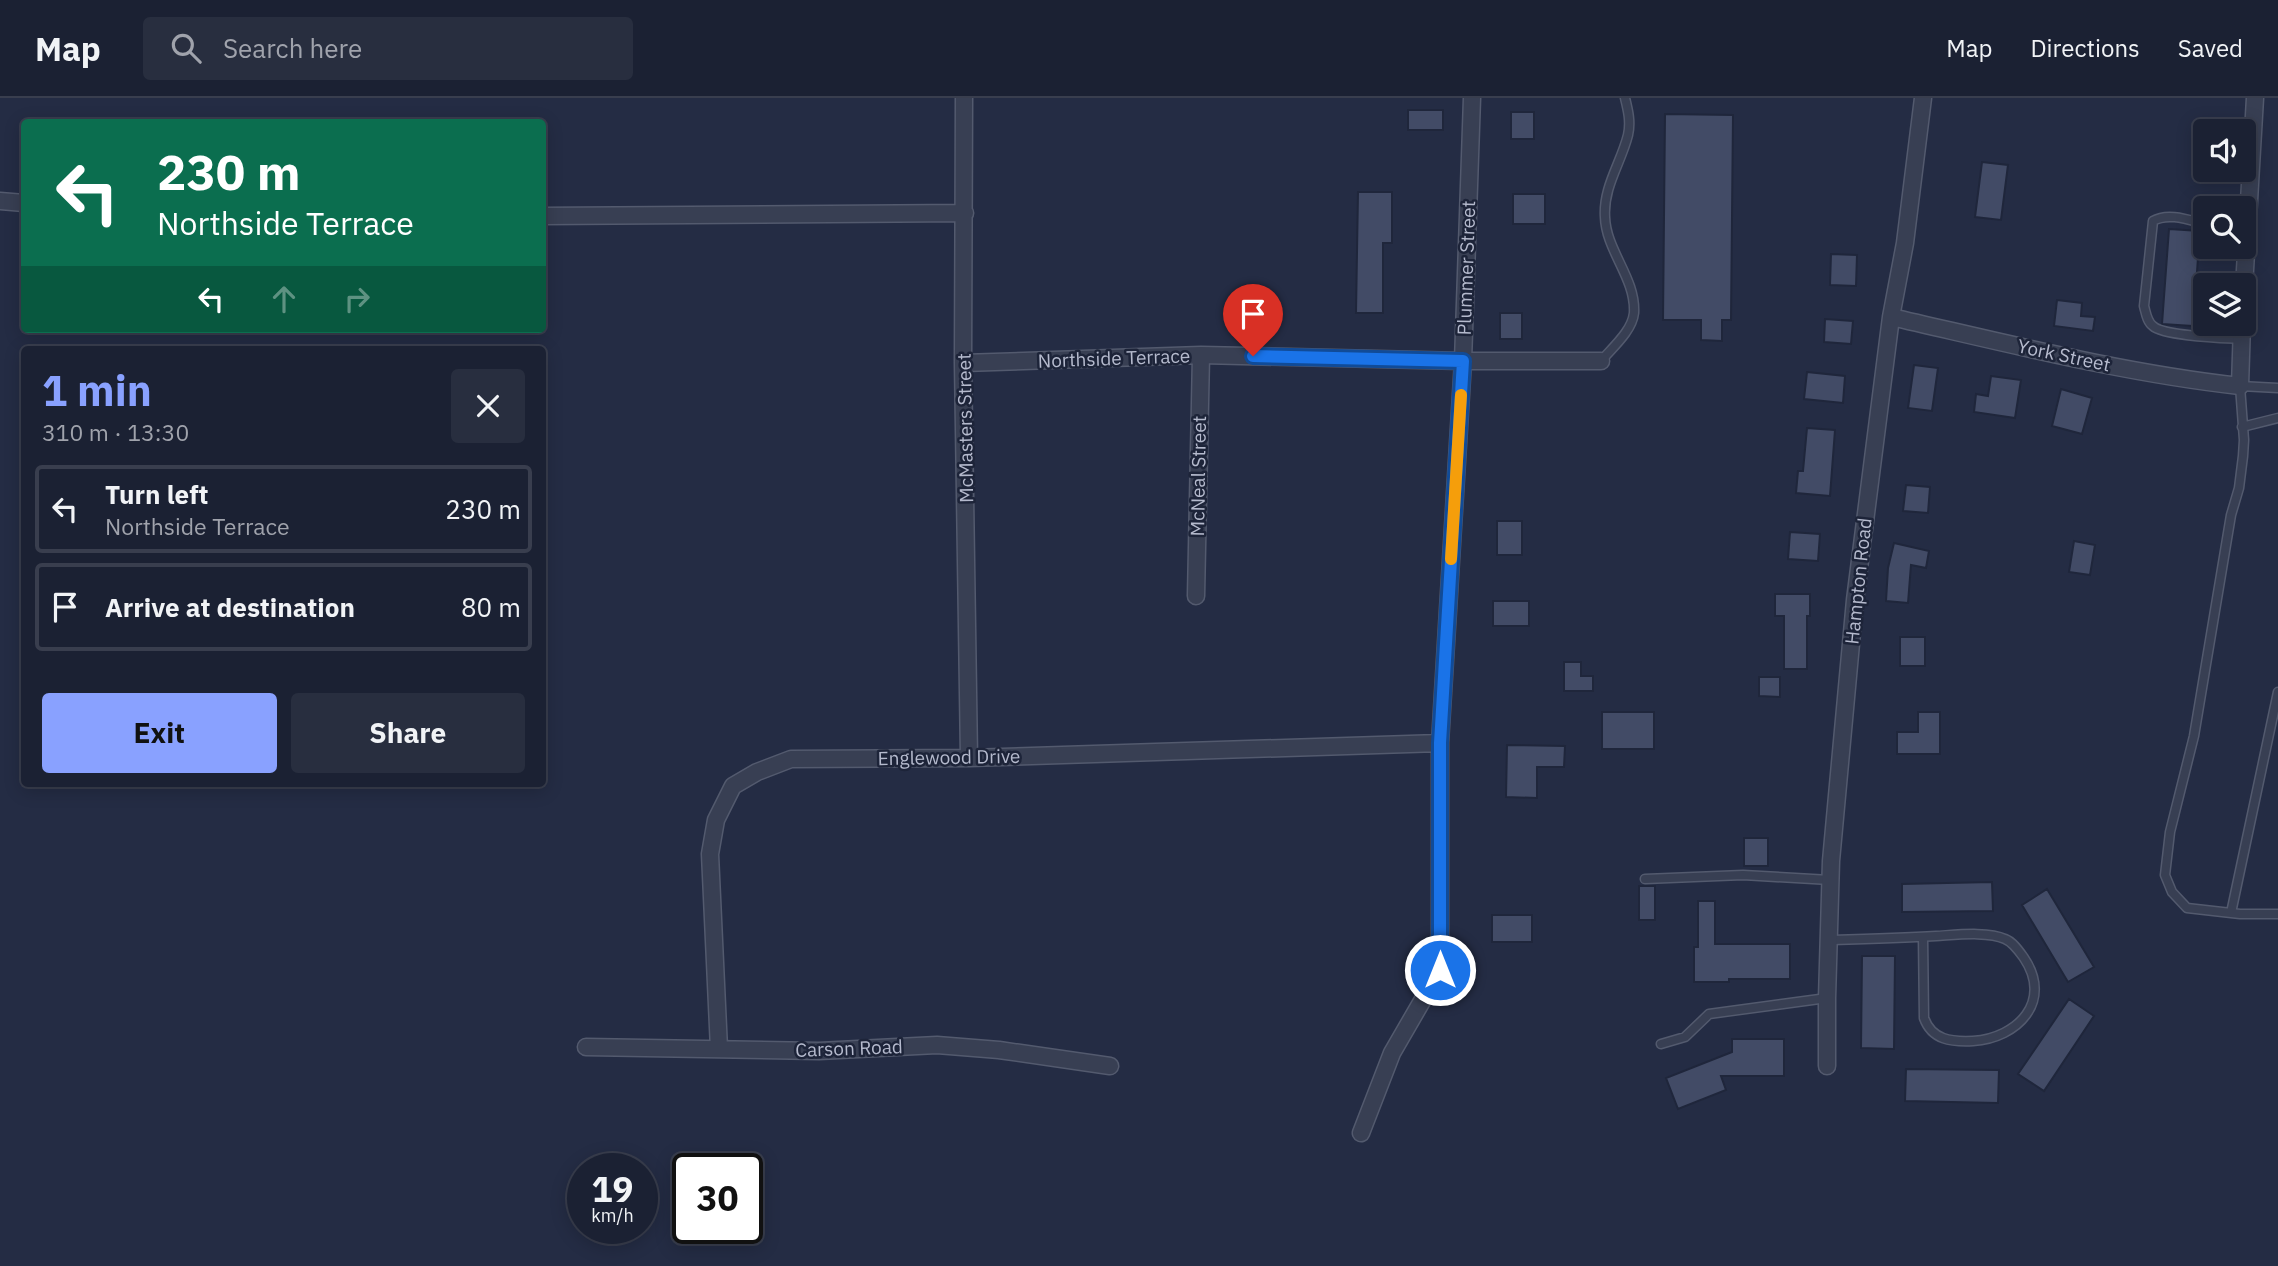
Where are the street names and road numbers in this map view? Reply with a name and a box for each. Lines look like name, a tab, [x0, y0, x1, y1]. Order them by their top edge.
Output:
street label: Plummer Street	[1452, 200, 1480, 336]
street label: York Street	[2015, 333, 2113, 377]
street label: Northside Terrace	[1037, 343, 1191, 373]
street label: McMasters Street	[952, 353, 978, 503]
street label: McNeal Street	[1185, 415, 1211, 537]
street label: Hampton Road	[1839, 516, 1877, 646]
street label: Englewood Drive	[877, 744, 1021, 770]
street label: Carson Road	[795, 1034, 903, 1062]

